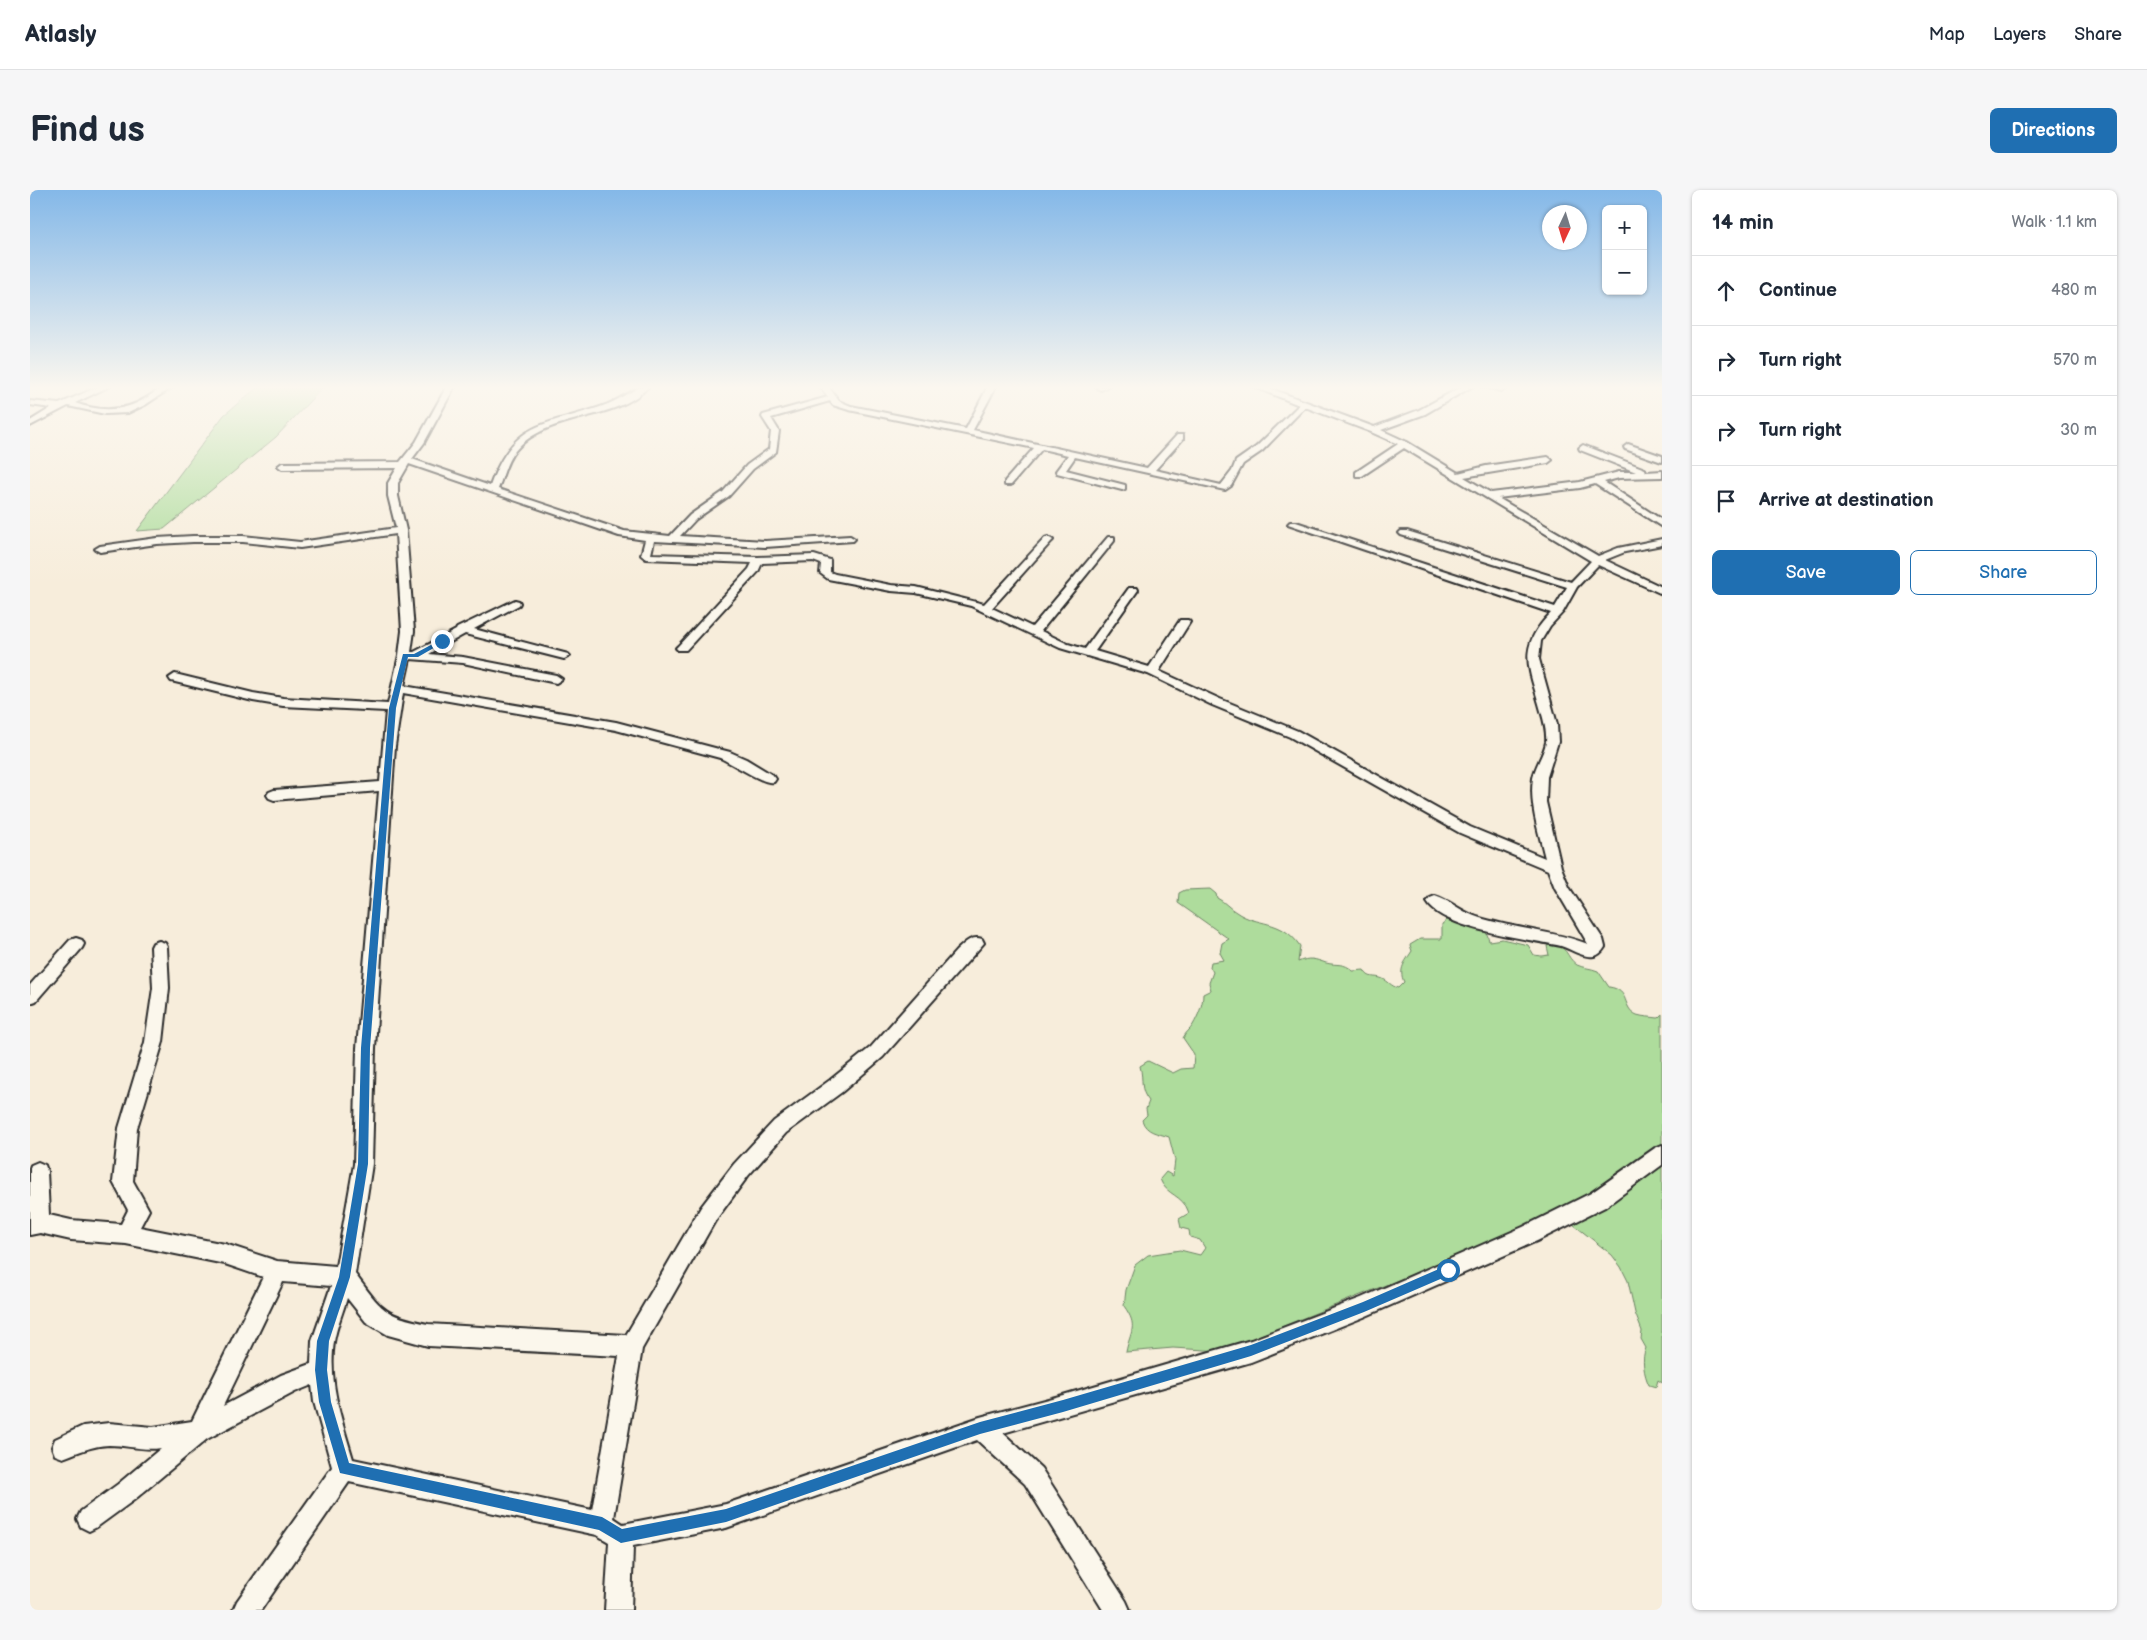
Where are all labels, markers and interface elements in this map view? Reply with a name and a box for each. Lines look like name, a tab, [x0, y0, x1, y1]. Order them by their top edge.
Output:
text: Atlasly	[25, 20, 96, 49]
text: Map	[1929, 24, 1965, 45]
text: Layers	[1993, 24, 2046, 45]
text: Share	[2074, 24, 2122, 45]
button: Directions	[1990, 108, 2117, 153]
text: Find us	[30, 109, 145, 152]
north arrow	[1542, 205, 1587, 250]
map controls	[1602, 205, 1647, 295]
button: +	[1602, 205, 1647, 250]
text: 14 min	[1712, 210, 1774, 235]
text: Walk · 1.1 km	[2012, 213, 2097, 232]
button: −	[1602, 250, 1647, 295]
icon: ahead	[1712, 277, 1740, 305]
text: Continue	[1759, 279, 1837, 302]
text: 480 m	[2051, 281, 2097, 300]
icon: right	[1712, 347, 1740, 375]
text: Turn right	[1759, 349, 1842, 372]
text: 570 m	[2053, 351, 2097, 370]
icon: right	[1712, 417, 1740, 445]
text: Turn right	[1759, 419, 1842, 442]
text: 30 m	[2060, 421, 2097, 440]
icon: arrive	[1712, 487, 1740, 515]
text: Arrive at destination	[1759, 489, 1934, 512]
button: Save	[1712, 550, 1900, 595]
button: Share	[1910, 550, 2097, 595]
route end	[431, 630, 454, 653]
route start	[1437, 1259, 1460, 1282]

